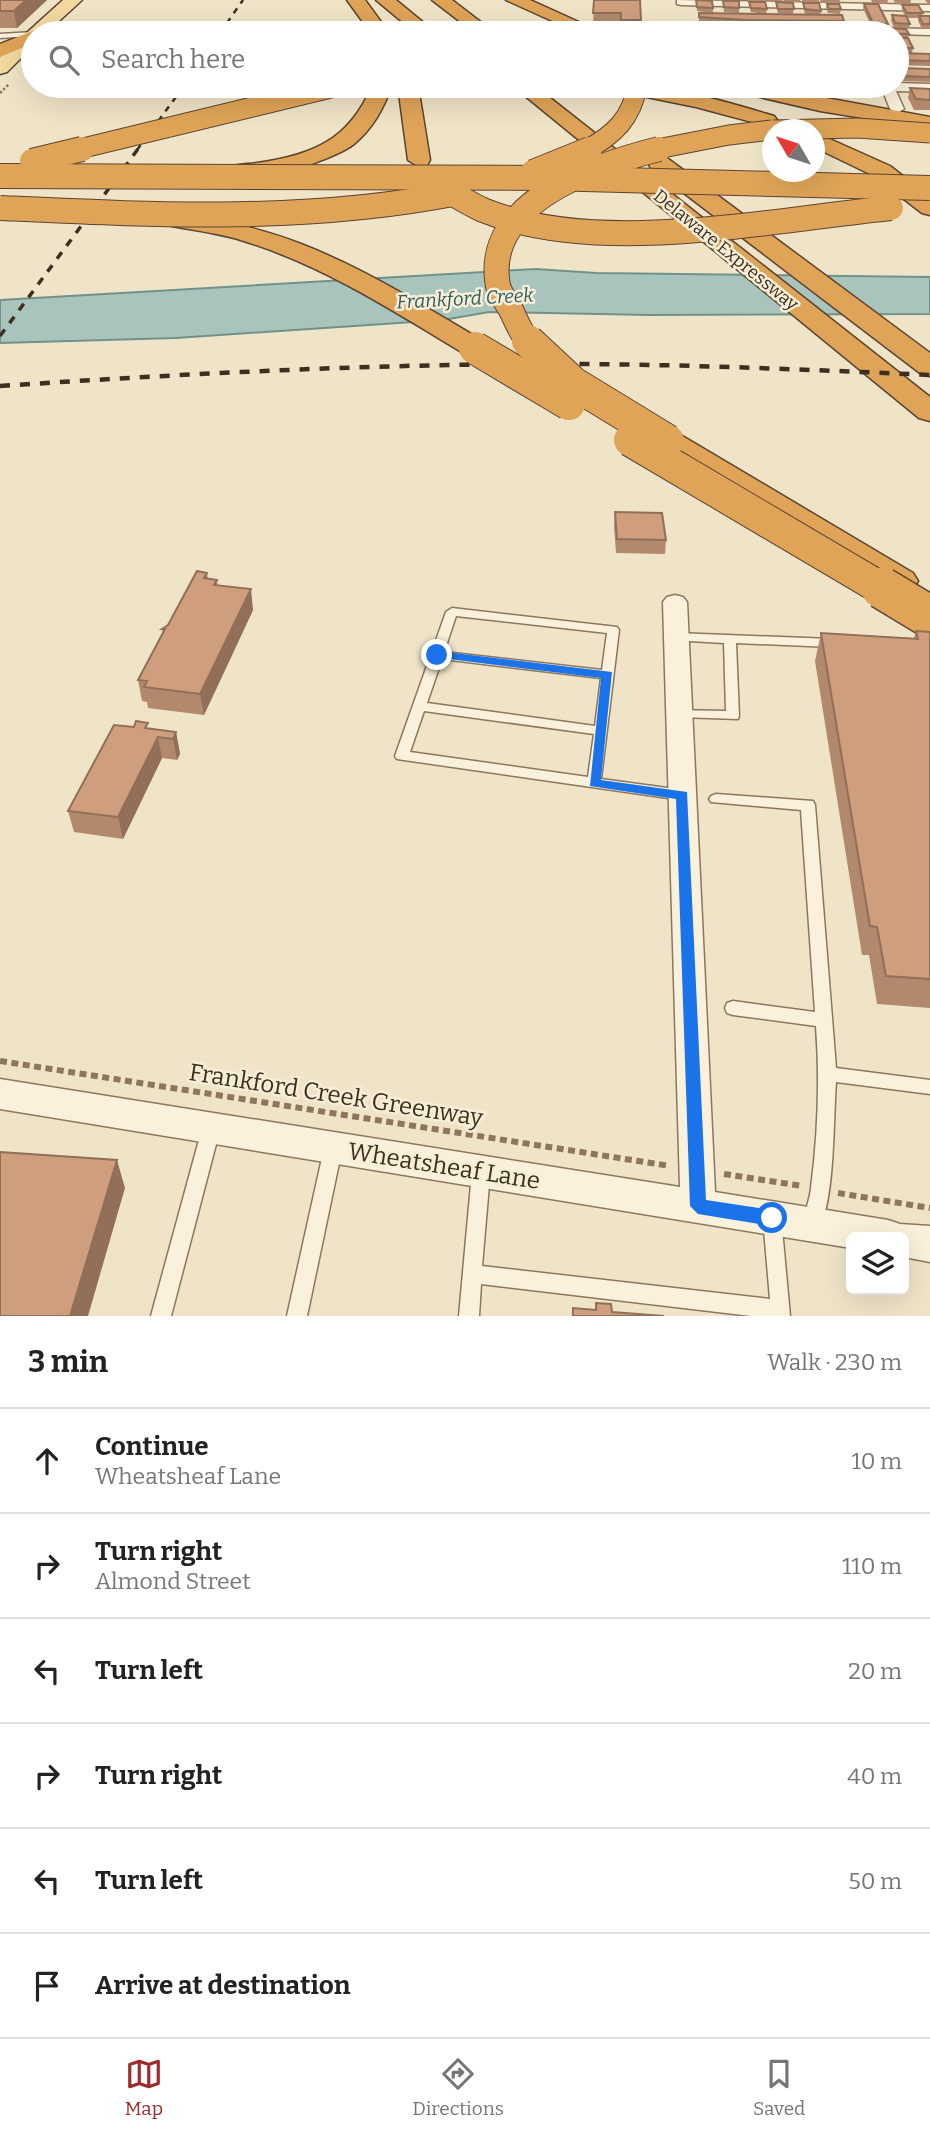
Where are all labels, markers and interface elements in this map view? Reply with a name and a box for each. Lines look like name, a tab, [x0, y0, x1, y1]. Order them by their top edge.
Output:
search box	[21, 21, 909, 98]
icon: search	[45, 41, 83, 79]
text: Search here	[101, 44, 245, 75]
north arrow	[762, 119, 825, 182]
street label: Delaware Expressway	[649, 185, 803, 316]
water label: Frankford Creek	[396, 283, 535, 314]
route end	[421, 639, 452, 670]
street label: Frankford Creek Greenway	[187, 1058, 485, 1132]
street label: Wheatsheaf Lane	[346, 1137, 542, 1195]
route start	[756, 1202, 787, 1233]
map controls	[846, 1232, 909, 1295]
button: layers	[846, 1232, 909, 1295]
text: 3 min	[28, 1344, 108, 1380]
text: Walk · 230 m	[767, 1348, 902, 1376]
text: Continue	[95, 1431, 209, 1462]
icon: ahead	[28, 1442, 66, 1480]
text: 10 m	[851, 1447, 902, 1475]
text: Wheatsheaf Lane	[95, 1462, 281, 1490]
text: Turn right	[95, 1536, 222, 1567]
icon: right	[28, 1547, 66, 1585]
text: 110 m	[842, 1552, 902, 1580]
text: Almond Street	[95, 1567, 251, 1595]
icon: left	[28, 1652, 66, 1690]
text: Turn left	[95, 1655, 203, 1686]
text: 20 m	[848, 1657, 902, 1685]
icon: right	[28, 1757, 66, 1795]
text: Turn right	[95, 1760, 222, 1791]
text: 40 m	[847, 1762, 902, 1790]
icon: left	[28, 1862, 66, 1900]
text: Turn left	[95, 1865, 203, 1896]
text: 50 m	[848, 1867, 902, 1895]
icon: arrive	[28, 1967, 66, 2005]
text: Arrive at destination	[95, 1970, 350, 2001]
tab: Map	[125, 2055, 163, 2120]
tab: Directions	[412, 2055, 504, 2120]
tab: Saved	[753, 2055, 805, 2120]

